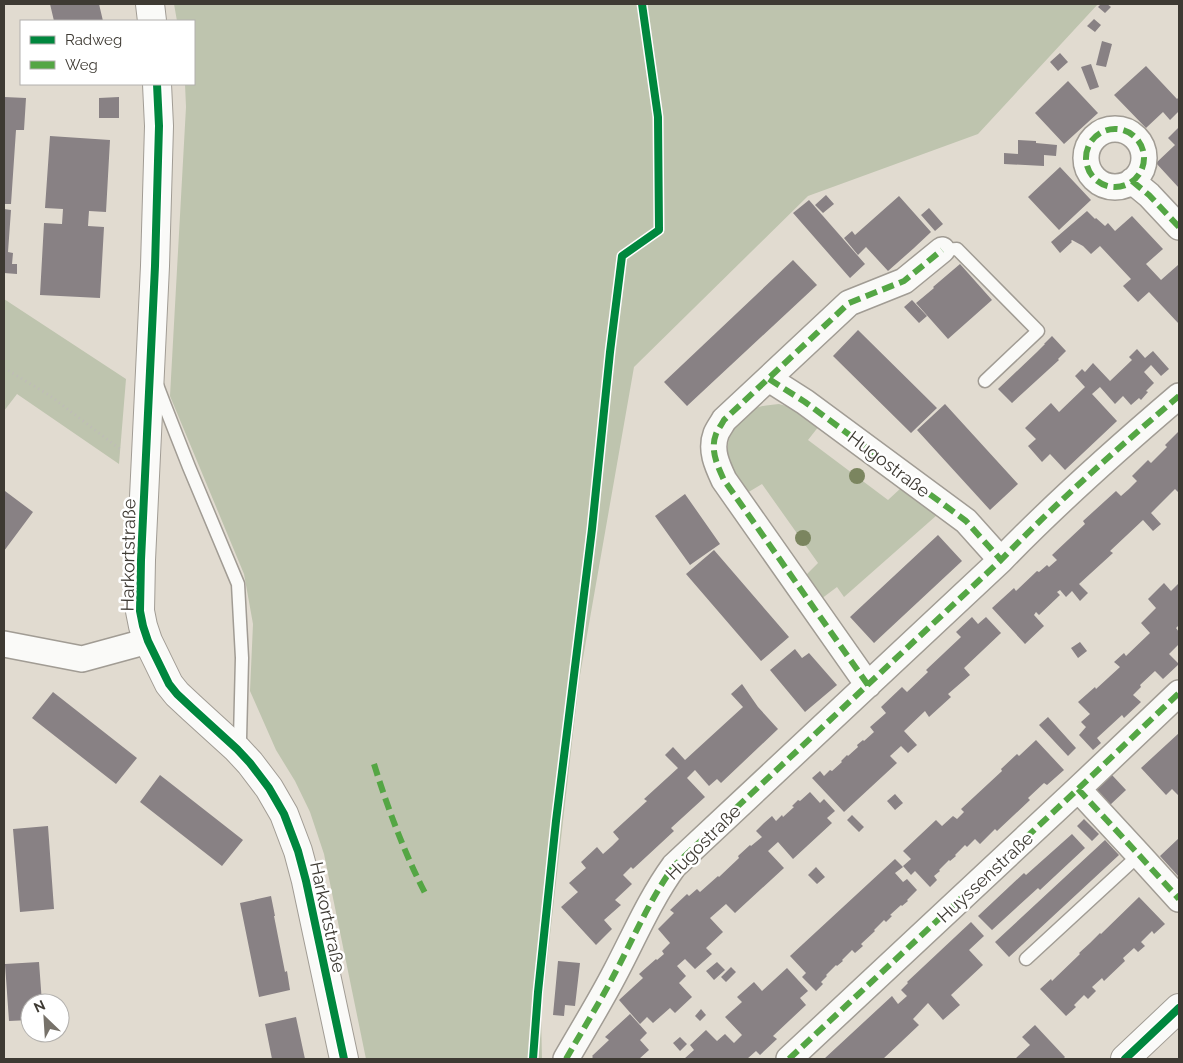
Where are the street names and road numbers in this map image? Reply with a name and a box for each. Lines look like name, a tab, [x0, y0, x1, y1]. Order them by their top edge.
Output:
street label: Hugostraße	[844, 426, 934, 502]
street label: Harkortstraße	[117, 498, 139, 612]
street label: Hugostraße	[661, 800, 745, 884]
street label: Huyssenstraße	[933, 827, 1038, 927]
street label: Harkortstraße	[306, 860, 350, 975]

